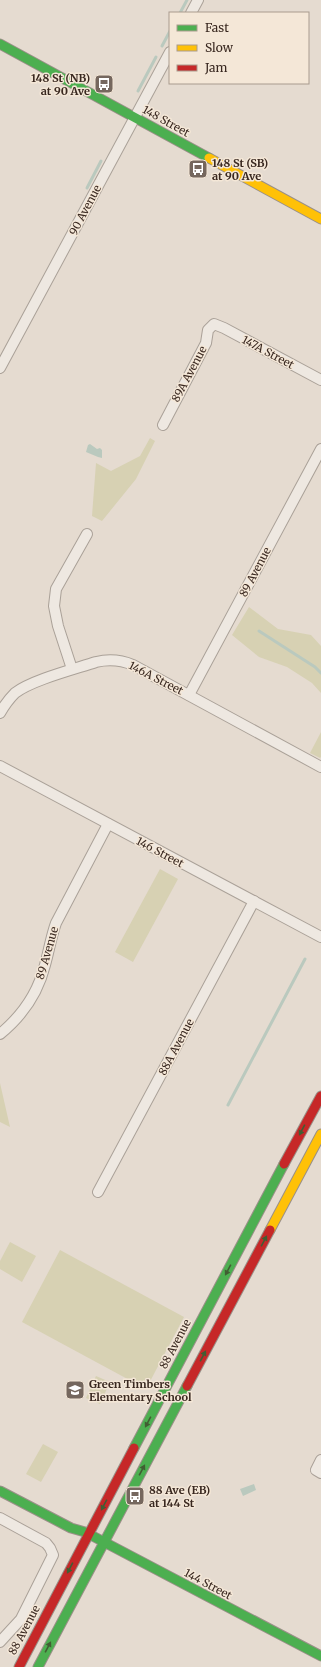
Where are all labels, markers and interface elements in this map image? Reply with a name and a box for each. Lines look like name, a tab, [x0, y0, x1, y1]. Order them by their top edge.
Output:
legend	[169, 12, 309, 84]
text: Fast	[205, 20, 229, 35]
text: Slow	[205, 40, 234, 55]
text: Jam	[204, 60, 228, 75]
place label: 148 St (NB) at 90 Ave	[31, 71, 90, 98]
bus stop icon: 148 St (NB) at 90 Ave	[93, 73, 115, 95]
street label: 148 Street	[140, 102, 193, 140]
place label: 148 St (SB) at 90 Ave	[212, 156, 268, 183]
bus stop icon: 148 St (SB) at 90 Ave	[187, 158, 209, 180]
street label: 90 Avenue	[66, 182, 104, 238]
street label: 147A Street	[240, 332, 297, 372]
street label: 89A Avenue	[168, 343, 210, 404]
street label: 89 Avenue	[236, 545, 274, 599]
street label: 146A Street	[126, 658, 186, 698]
street label: 146 Street	[134, 834, 187, 871]
street label: 89 Avenue	[33, 925, 61, 981]
street label: 88A Avenue	[155, 1016, 197, 1078]
one-way arrow	[299, 1125, 306, 1136]
one-way arrow	[261, 1235, 267, 1247]
one-way arrow	[224, 1264, 231, 1275]
street label: 88 Avenue	[156, 1317, 194, 1371]
one-way arrow	[200, 1350, 206, 1361]
place label: Green Timbers Elementary School	[89, 1377, 192, 1404]
school or university icon: Green Timbers Elementary School	[64, 1379, 86, 1401]
one-way arrow	[144, 1416, 151, 1428]
one-way arrow	[138, 1464, 145, 1476]
place label: 88 Ave (EB) at 144 St	[149, 1483, 210, 1510]
bus stop icon: 88 Ave (EB) at 144 St	[124, 1485, 146, 1507]
one-way arrow	[101, 1499, 107, 1511]
one-way arrow	[67, 1562, 74, 1574]
street label: 144 Street	[182, 1566, 235, 1603]
street label: 88 Avenue	[5, 1603, 43, 1657]
one-way arrow	[45, 1642, 51, 1653]

